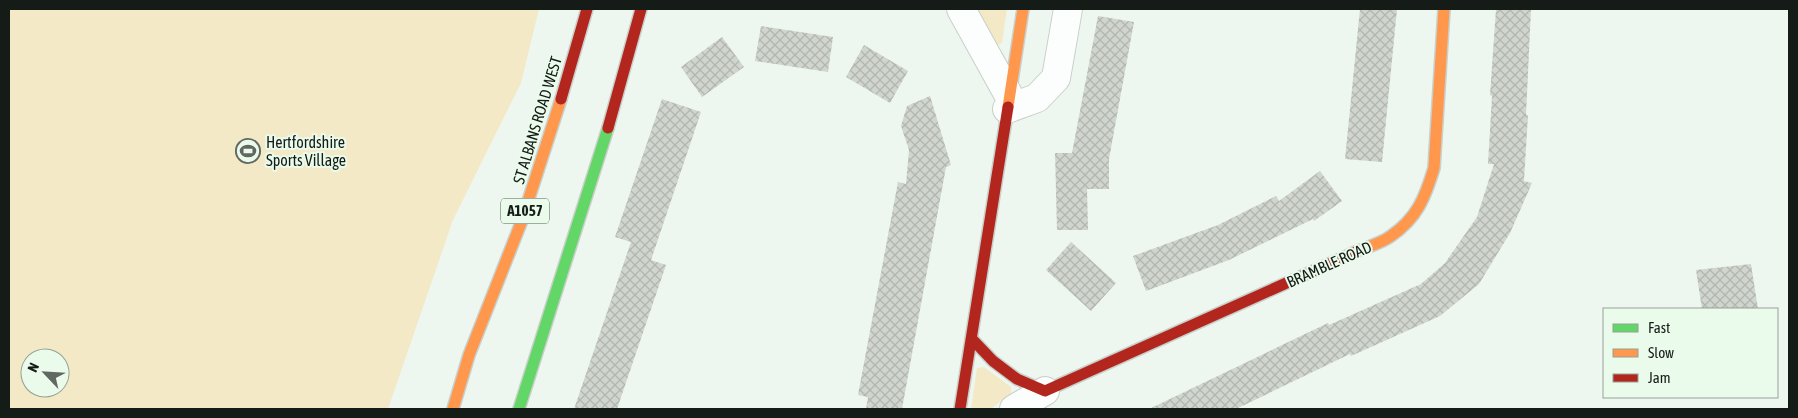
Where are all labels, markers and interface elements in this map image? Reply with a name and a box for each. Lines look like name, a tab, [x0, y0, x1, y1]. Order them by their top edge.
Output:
street label: ST ALBANS ROAD WEST	[509, 54, 565, 186]
place label: Hertfordshire Sports Village	[266, 133, 346, 170]
sports icon: Hertfordshire Sports Village	[235, 138, 261, 164]
road number: A1057	[501, 198, 549, 224]
street label: BRAMBLE ROAD	[1284, 237, 1374, 291]
legend	[1603, 308, 1778, 398]
text: Fast	[1648, 319, 1670, 336]
text: Slow	[1648, 344, 1674, 361]
north arrow	[20, 348, 70, 398]
text: N	[24, 360, 42, 375]
text: Jam	[1648, 369, 1671, 386]

